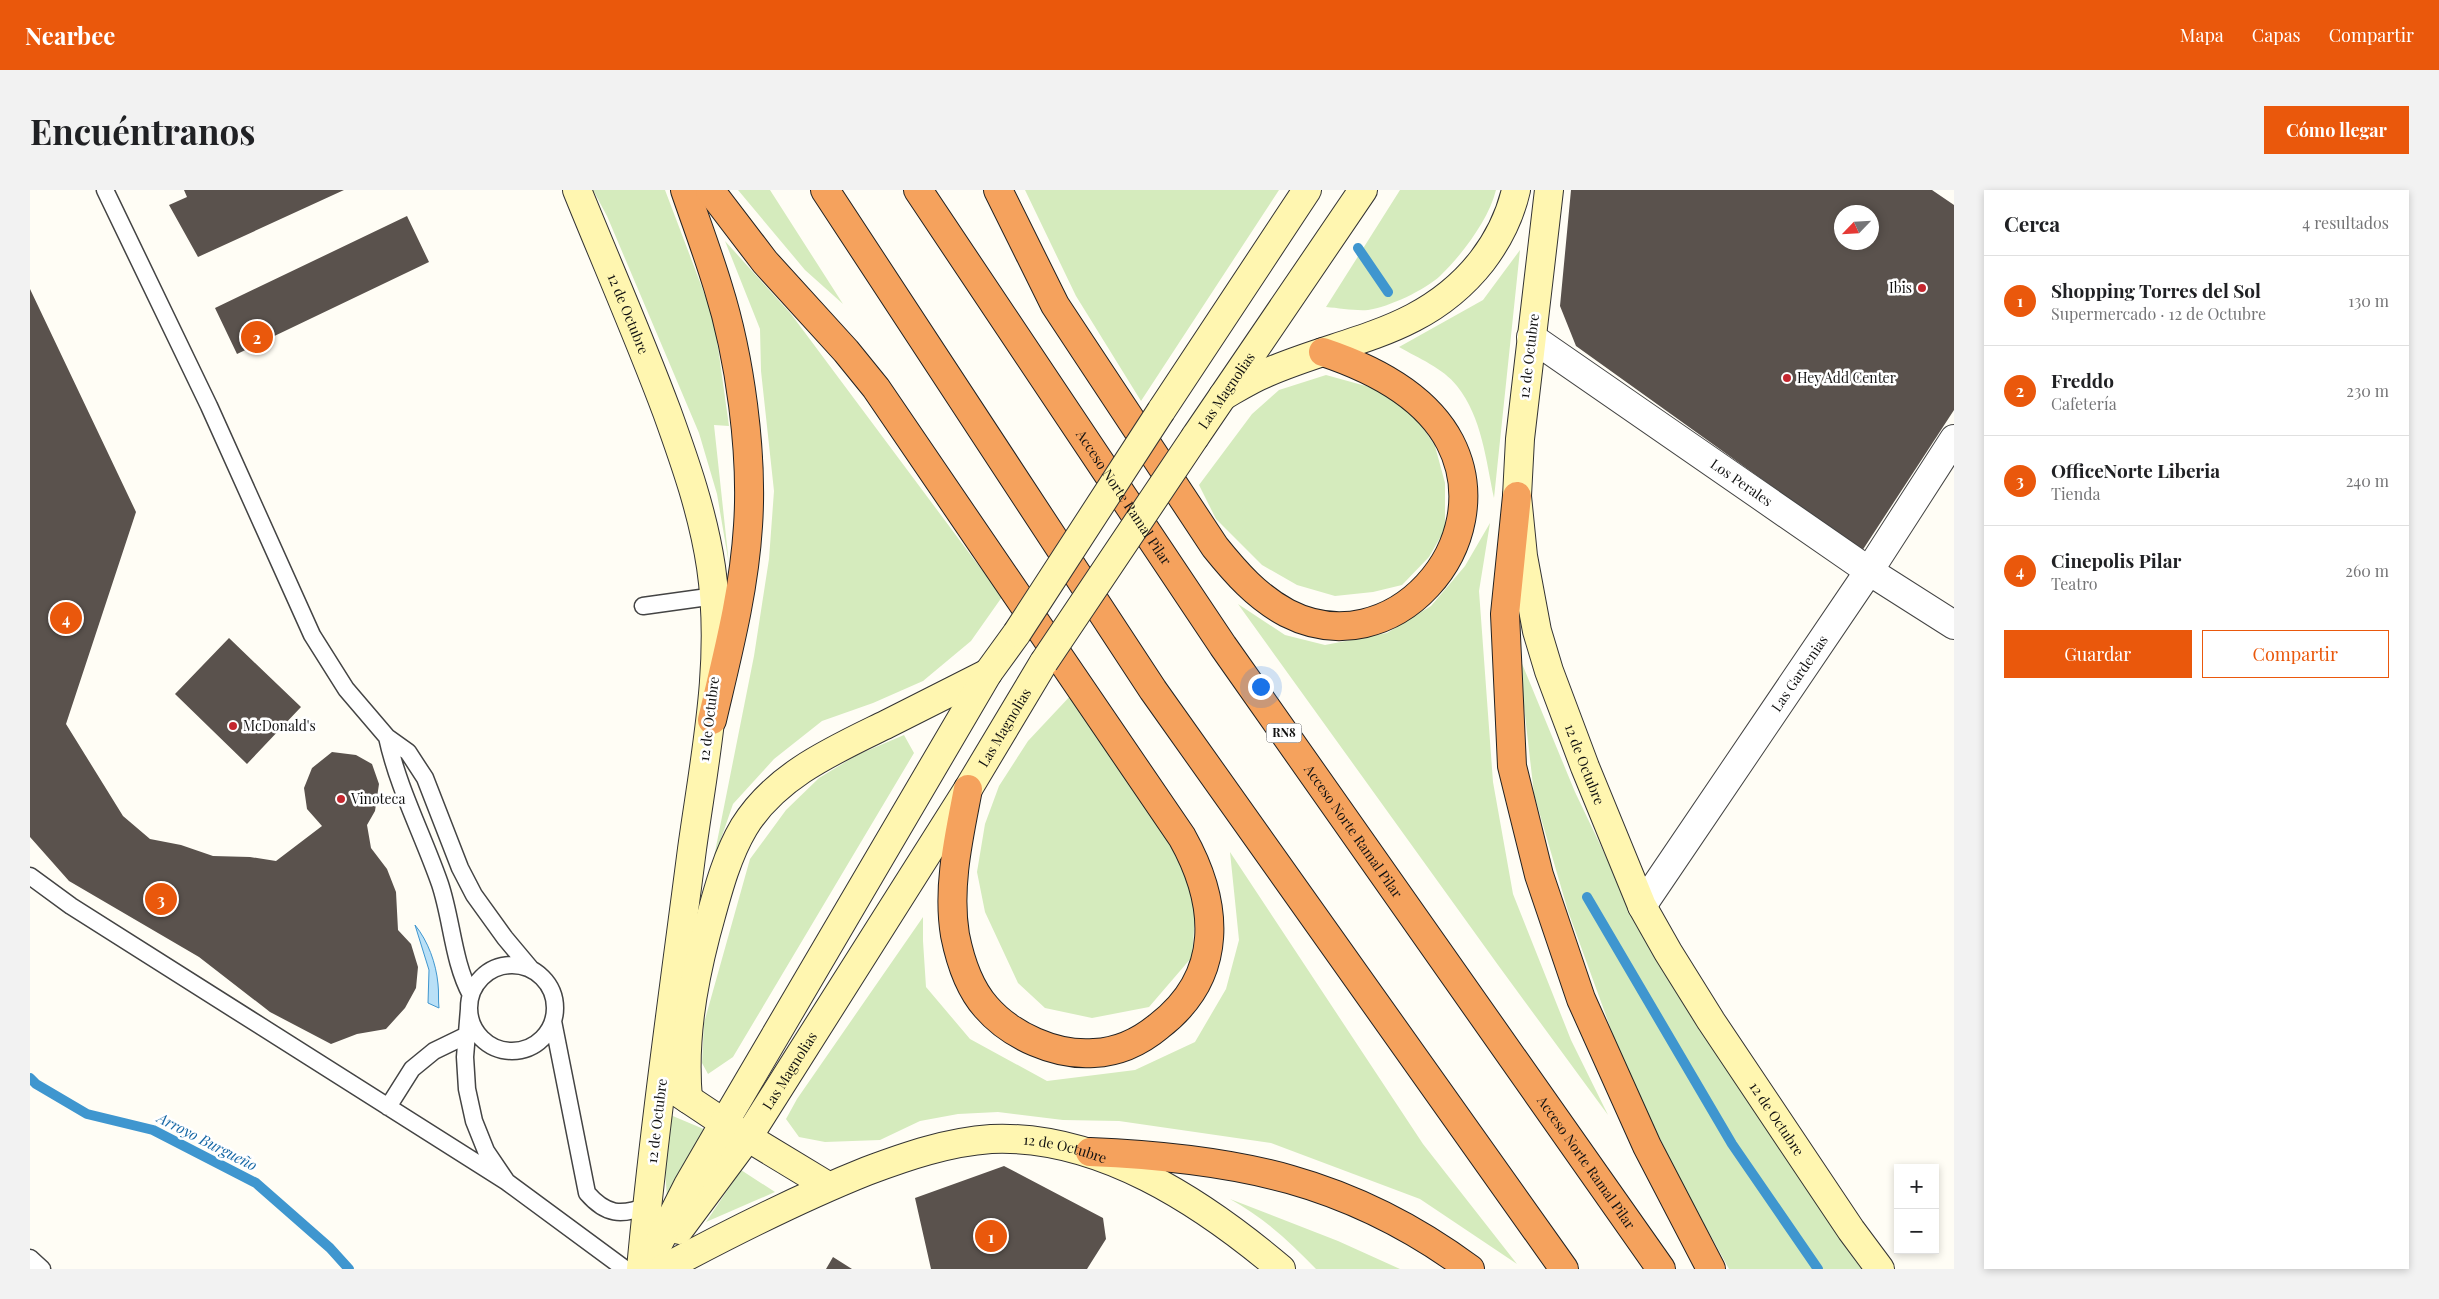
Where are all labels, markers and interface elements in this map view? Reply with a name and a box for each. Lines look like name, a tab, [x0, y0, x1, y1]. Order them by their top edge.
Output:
text: Nearbee	[25, 19, 115, 51]
text: Mapa	[2180, 23, 2224, 47]
text: Capas	[2252, 23, 2301, 47]
text: Compartir	[2329, 23, 2414, 47]
button: Cómo llegar	[2264, 106, 2409, 154]
text: Encuéntranos	[30, 107, 255, 154]
north arrow	[1834, 205, 1879, 250]
text: Cerca	[2004, 209, 2060, 237]
text: 4 resultados	[2302, 212, 2389, 233]
street label: 12 de Octubre	[604, 271, 654, 357]
text: Shopping Torres del Sol	[2051, 277, 2261, 303]
place label: Ibis	[1889, 278, 1912, 297]
marker: Ibis	[1916, 282, 1928, 294]
text: 1	[2017, 290, 2023, 311]
text: 130 m	[2348, 290, 2389, 311]
text: Supermercado · 12 de Octubre	[2051, 303, 2266, 324]
street label: 12 de Octubre	[1514, 312, 1543, 399]
pin: 2	[241, 318, 273, 356]
street label: Las Magnolias	[1193, 348, 1259, 432]
text: Freddo	[2051, 367, 2114, 393]
place label: Hey Add Center	[1797, 368, 1897, 387]
marker: Hey Add Center	[1781, 372, 1793, 384]
text: 2	[2016, 380, 2024, 401]
text: 230 m	[2346, 380, 2389, 401]
text: Cafetería	[2051, 393, 2117, 414]
street label: Acceso Norte Ramal Pilar	[1072, 425, 1177, 569]
street label: Los Perales	[1707, 454, 1776, 510]
text: OfficeNorte Liberia	[2051, 457, 2220, 483]
text: 3	[2016, 470, 2024, 491]
text: 240 m	[2346, 470, 2389, 491]
text: Tienda	[2051, 483, 2101, 504]
text: Cinepolis Pilar	[2051, 547, 2181, 573]
text: 4	[2016, 560, 2024, 581]
text: 260 m	[2345, 560, 2389, 581]
text: Teatro	[2051, 573, 2098, 594]
pin: 4	[50, 599, 82, 637]
button: Guardar	[2004, 630, 2192, 678]
button: Compartir	[2202, 630, 2389, 678]
street label: Las Gardenias	[1766, 631, 1832, 715]
your location	[1248, 674, 1274, 700]
street label: 12 de Octubre	[694, 675, 723, 762]
street label: Las Magnolias	[973, 684, 1035, 770]
place label: McDonald's	[243, 716, 316, 735]
marker: McDonald's	[227, 720, 239, 732]
street label: 12 de Octubre	[1561, 721, 1609, 807]
road number: RN8	[1266, 724, 1302, 742]
street label: Acceso Norte Ramal Pilar	[1300, 760, 1407, 902]
place label: Vinoteca	[350, 789, 405, 808]
marker: Vinoteca	[335, 793, 347, 805]
pin: 3	[145, 880, 177, 918]
street label: Las Magnolias	[758, 1028, 821, 1113]
street label: 12 de Octubre	[642, 1077, 671, 1164]
street label: 12 de Octubre	[1745, 1078, 1809, 1159]
street label: Acceso Norte Ramal Pilar	[1533, 1091, 1640, 1233]
water label: Arroyo Burgueño	[152, 1106, 261, 1175]
street label: 12 de Octubre	[1023, 1130, 1110, 1167]
map controls	[1894, 1164, 1939, 1254]
button: +	[1894, 1164, 1939, 1209]
button: −	[1894, 1209, 1939, 1254]
pin: 1	[975, 1217, 1007, 1255]

